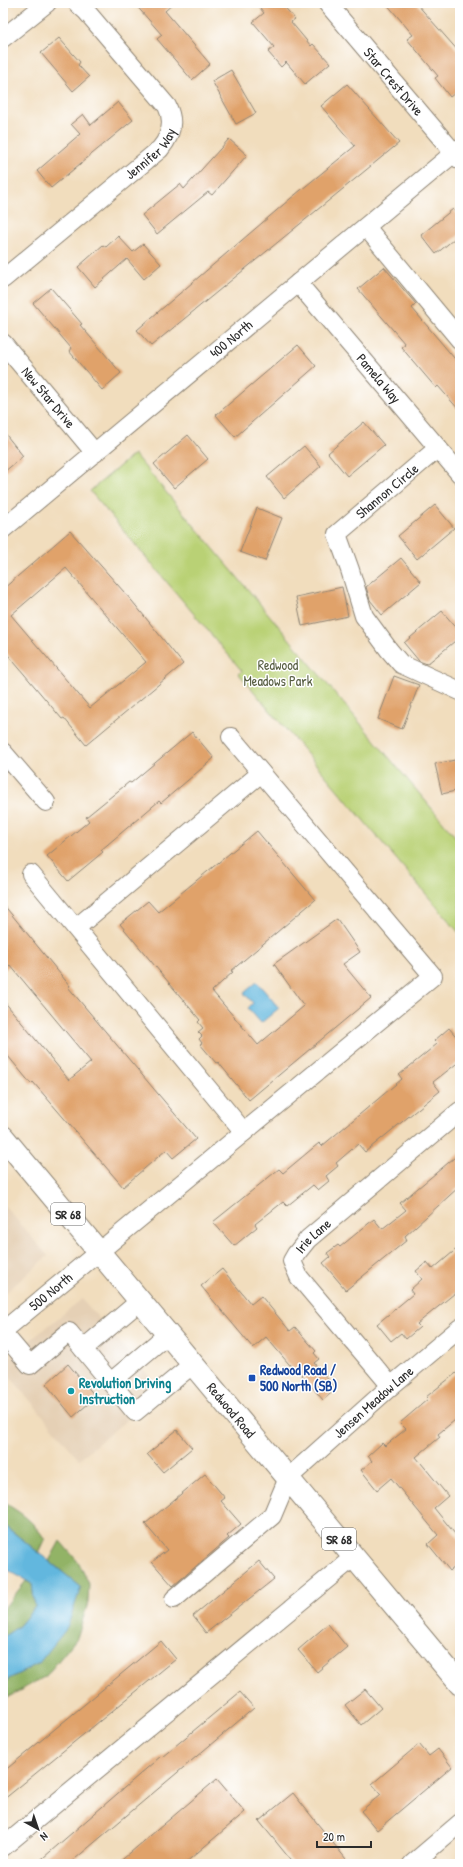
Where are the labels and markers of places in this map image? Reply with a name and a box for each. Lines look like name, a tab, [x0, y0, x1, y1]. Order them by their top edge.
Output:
place label: Redwood Road / 500 North (SB)	[260, 1360, 337, 1395]
place label: Revolution Driving Instruction	[79, 1373, 171, 1408]
marker: Redwood Road / 500 North (SB)	[247, 1373, 257, 1383]
marker: Revolution Driving Instruction	[66, 1386, 76, 1396]

